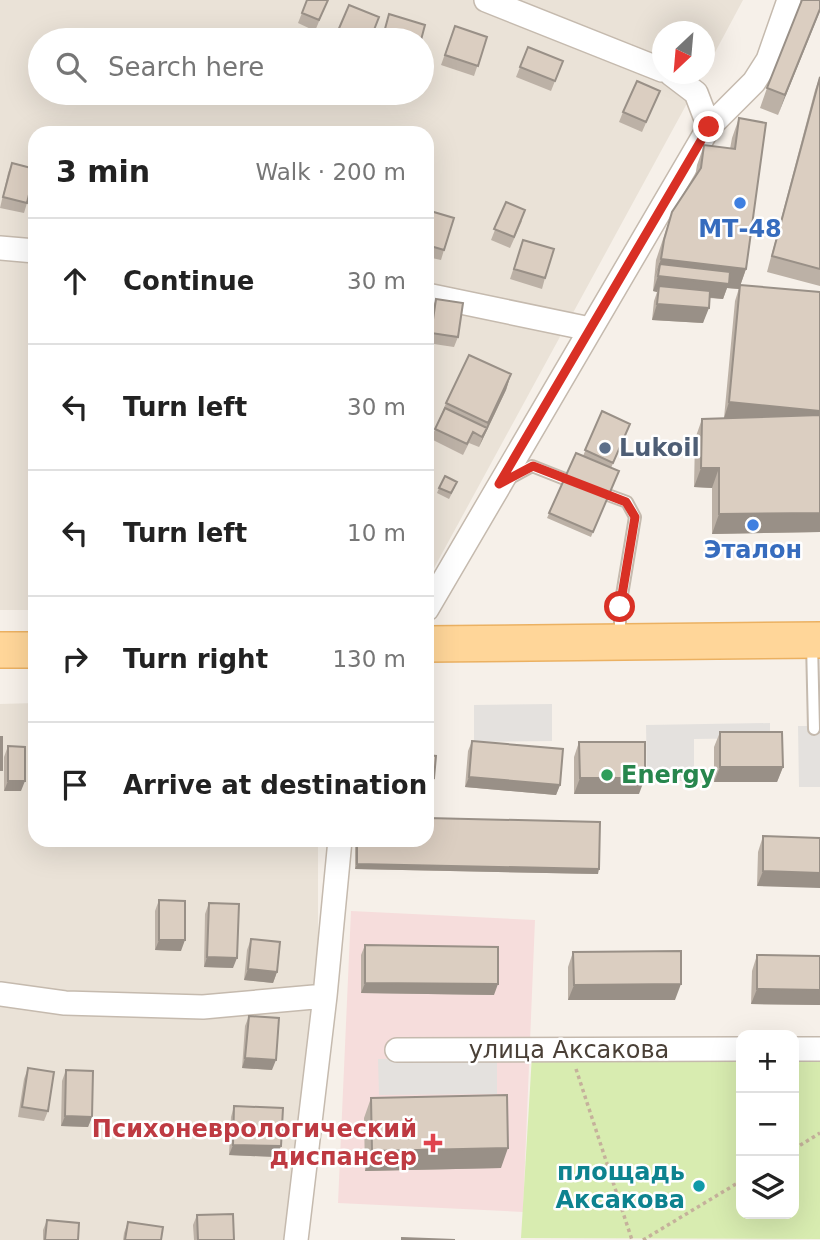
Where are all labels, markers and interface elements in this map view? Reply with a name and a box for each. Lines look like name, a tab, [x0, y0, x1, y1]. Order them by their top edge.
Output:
north arrow	[652, 21, 715, 84]
search box	[28, 28, 434, 105]
icon: search	[52, 48, 90, 86]
text: Search here	[108, 52, 264, 82]
route end	[693, 111, 724, 142]
text: 3 min	[56, 154, 150, 189]
text: Walk · 200 m	[255, 159, 406, 185]
marker: МТ-48	[732, 195, 748, 211]
place label: МТ-48	[698, 215, 782, 243]
icon: ahead	[56, 262, 94, 300]
text: Continue	[123, 266, 254, 296]
text: 30 m	[347, 268, 406, 294]
icon: left	[56, 388, 94, 426]
text: Turn left	[123, 392, 247, 422]
text: 30 m	[347, 394, 406, 420]
place label: Lukoil	[619, 434, 700, 462]
marker: Lukoil	[597, 440, 613, 456]
icon: left	[56, 514, 94, 552]
marker: Эталон	[745, 517, 761, 533]
text: Turn left	[123, 518, 247, 548]
text: 10 m	[347, 520, 406, 546]
place label: Эталон	[704, 536, 802, 564]
route start	[604, 591, 635, 622]
icon: right	[56, 640, 94, 678]
text: Turn right	[123, 644, 268, 674]
text: 130 m	[332, 646, 406, 672]
place label: Energy	[621, 761, 716, 789]
icon: arrive	[56, 766, 94, 804]
marker: Energy	[599, 767, 615, 783]
text: Arrive at destination	[123, 770, 427, 800]
map controls	[736, 1030, 799, 1219]
button: +	[736, 1030, 799, 1093]
street label: улица Аксакова	[469, 1036, 669, 1064]
button: −	[736, 1093, 799, 1156]
place label: Психоневрологический диспансер	[92, 1115, 417, 1171]
marker: Психоневрологический диспансер	[423, 1133, 443, 1153]
button: layers	[736, 1156, 799, 1219]
place label: площадь Аксакова	[556, 1158, 685, 1214]
marker: площадь Аксакова	[691, 1178, 707, 1194]

